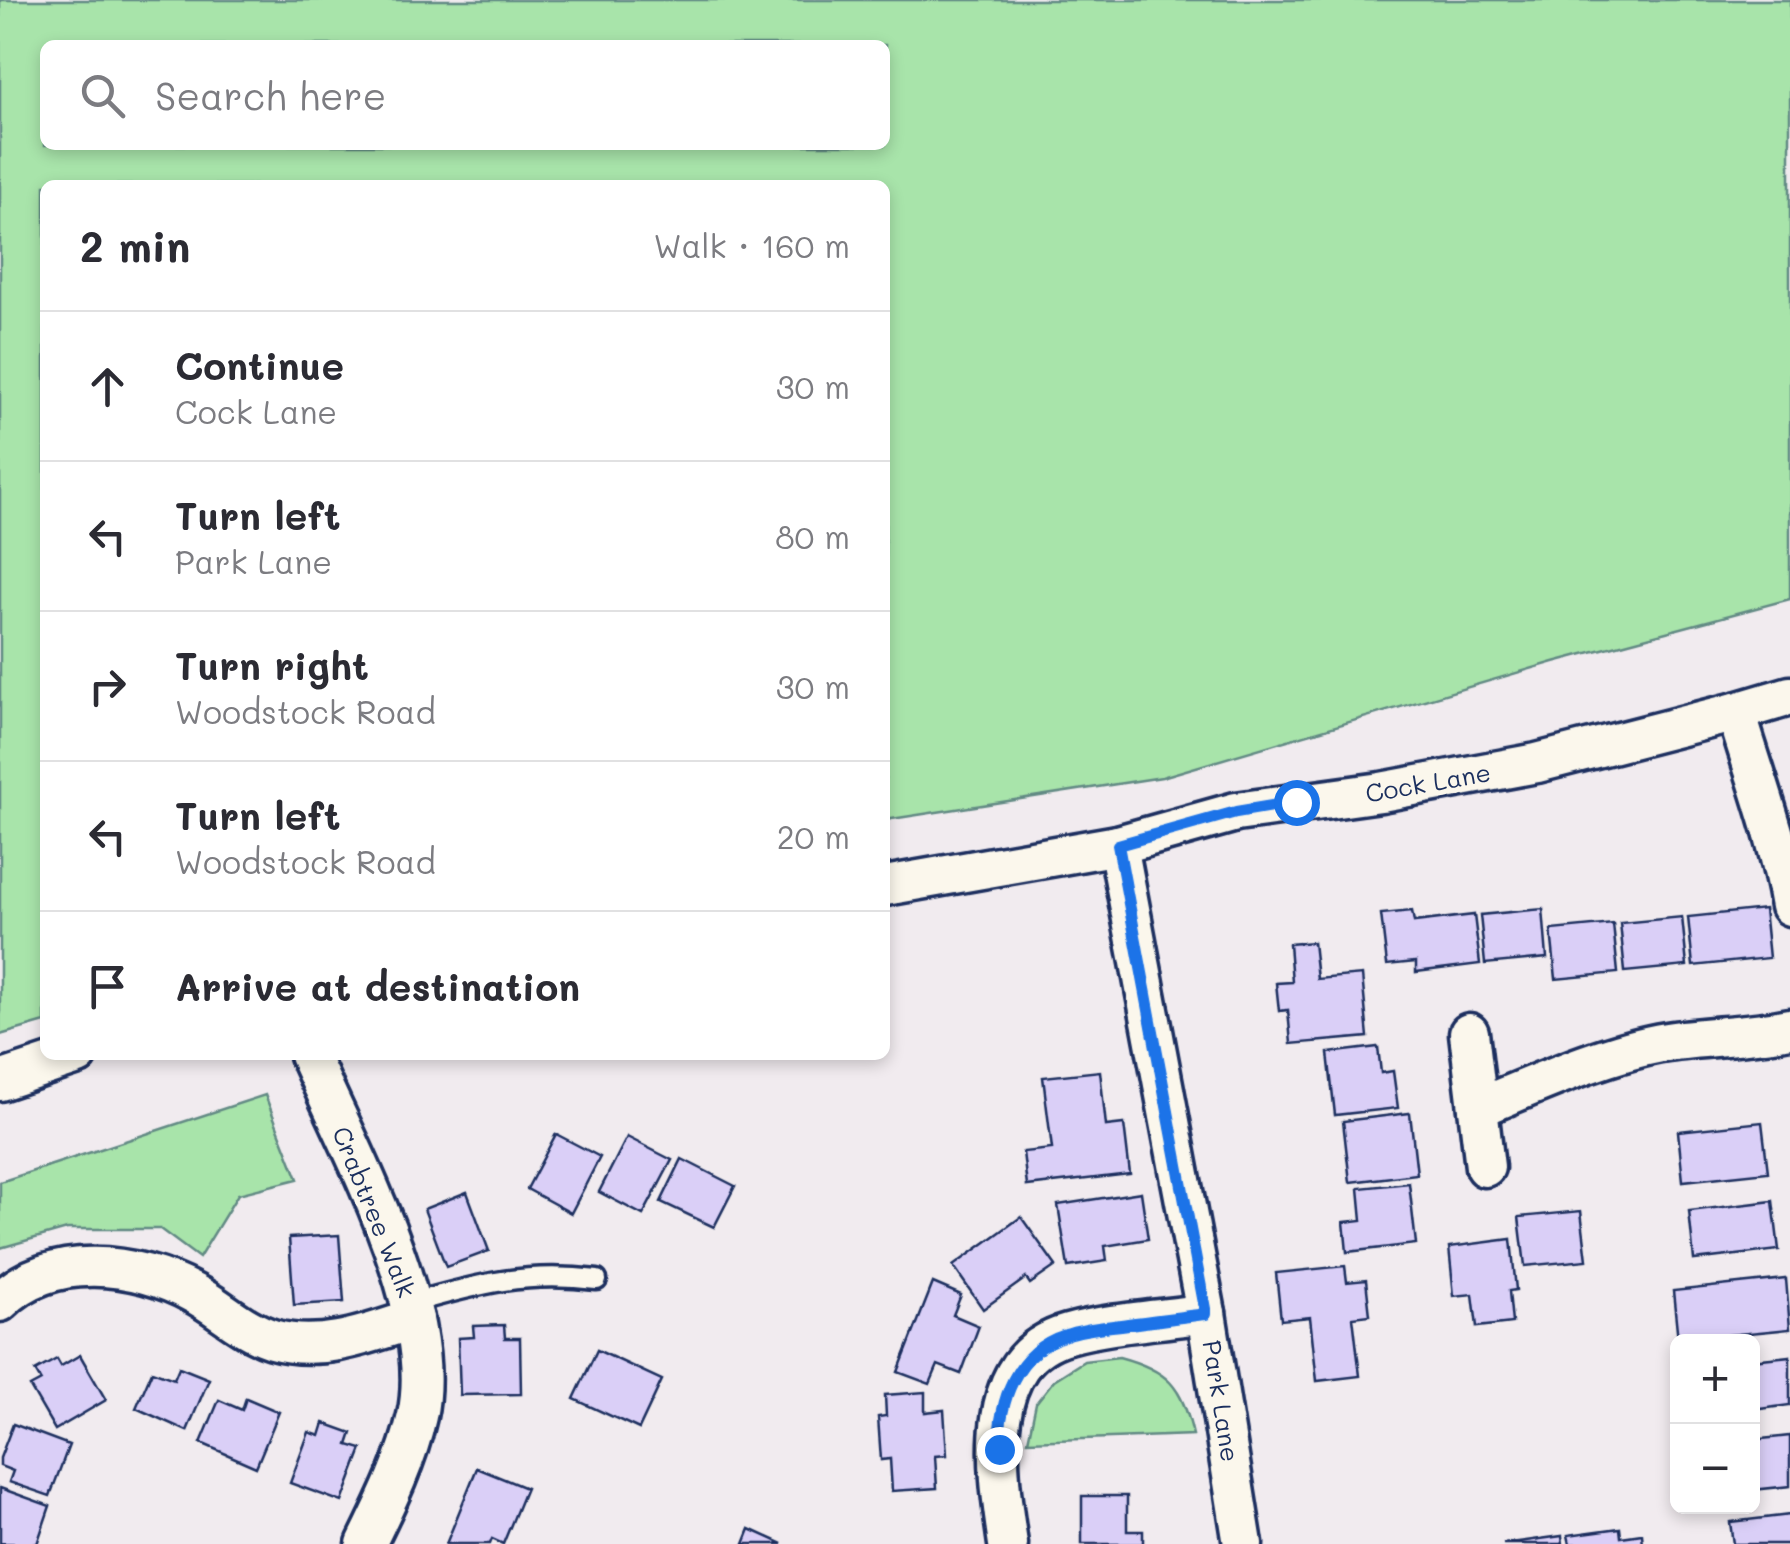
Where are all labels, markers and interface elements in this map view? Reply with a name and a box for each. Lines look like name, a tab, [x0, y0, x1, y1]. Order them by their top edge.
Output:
search box	[40, 40, 890, 150]
icon: search	[75, 68, 130, 123]
text: Search here	[155, 70, 386, 120]
text: 2 min	[80, 218, 190, 273]
text: Walk · 160 m	[653, 224, 850, 266]
text: Continue	[175, 340, 344, 390]
icon: ahead	[80, 359, 135, 414]
text: 30 m	[776, 365, 850, 407]
text: Cock Lane	[175, 390, 337, 432]
text: Turn left	[175, 490, 341, 540]
icon: left	[80, 509, 135, 564]
text: 80 m	[775, 515, 850, 557]
text: Park Lane	[175, 540, 332, 582]
text: Turn right	[175, 640, 369, 690]
icon: right	[80, 659, 135, 714]
text: 30 m	[776, 665, 850, 707]
text: Woodstock Road	[175, 690, 436, 732]
street label: Cock Lane	[1363, 755, 1493, 809]
route start	[1274, 780, 1320, 826]
text: Turn left	[175, 790, 341, 840]
icon: left	[80, 809, 135, 864]
text: 20 m	[777, 815, 850, 857]
text: Woodstock Road	[175, 840, 436, 882]
icon: arrive	[80, 959, 135, 1014]
text: Arrive at destination	[175, 961, 580, 1011]
street label: Crabtree Walk	[326, 1121, 424, 1302]
map controls	[1670, 1334, 1760, 1514]
button: +	[1670, 1334, 1760, 1424]
street label: Park Lane	[1197, 1338, 1247, 1464]
button: −	[1670, 1424, 1760, 1514]
route end	[977, 1427, 1023, 1473]

